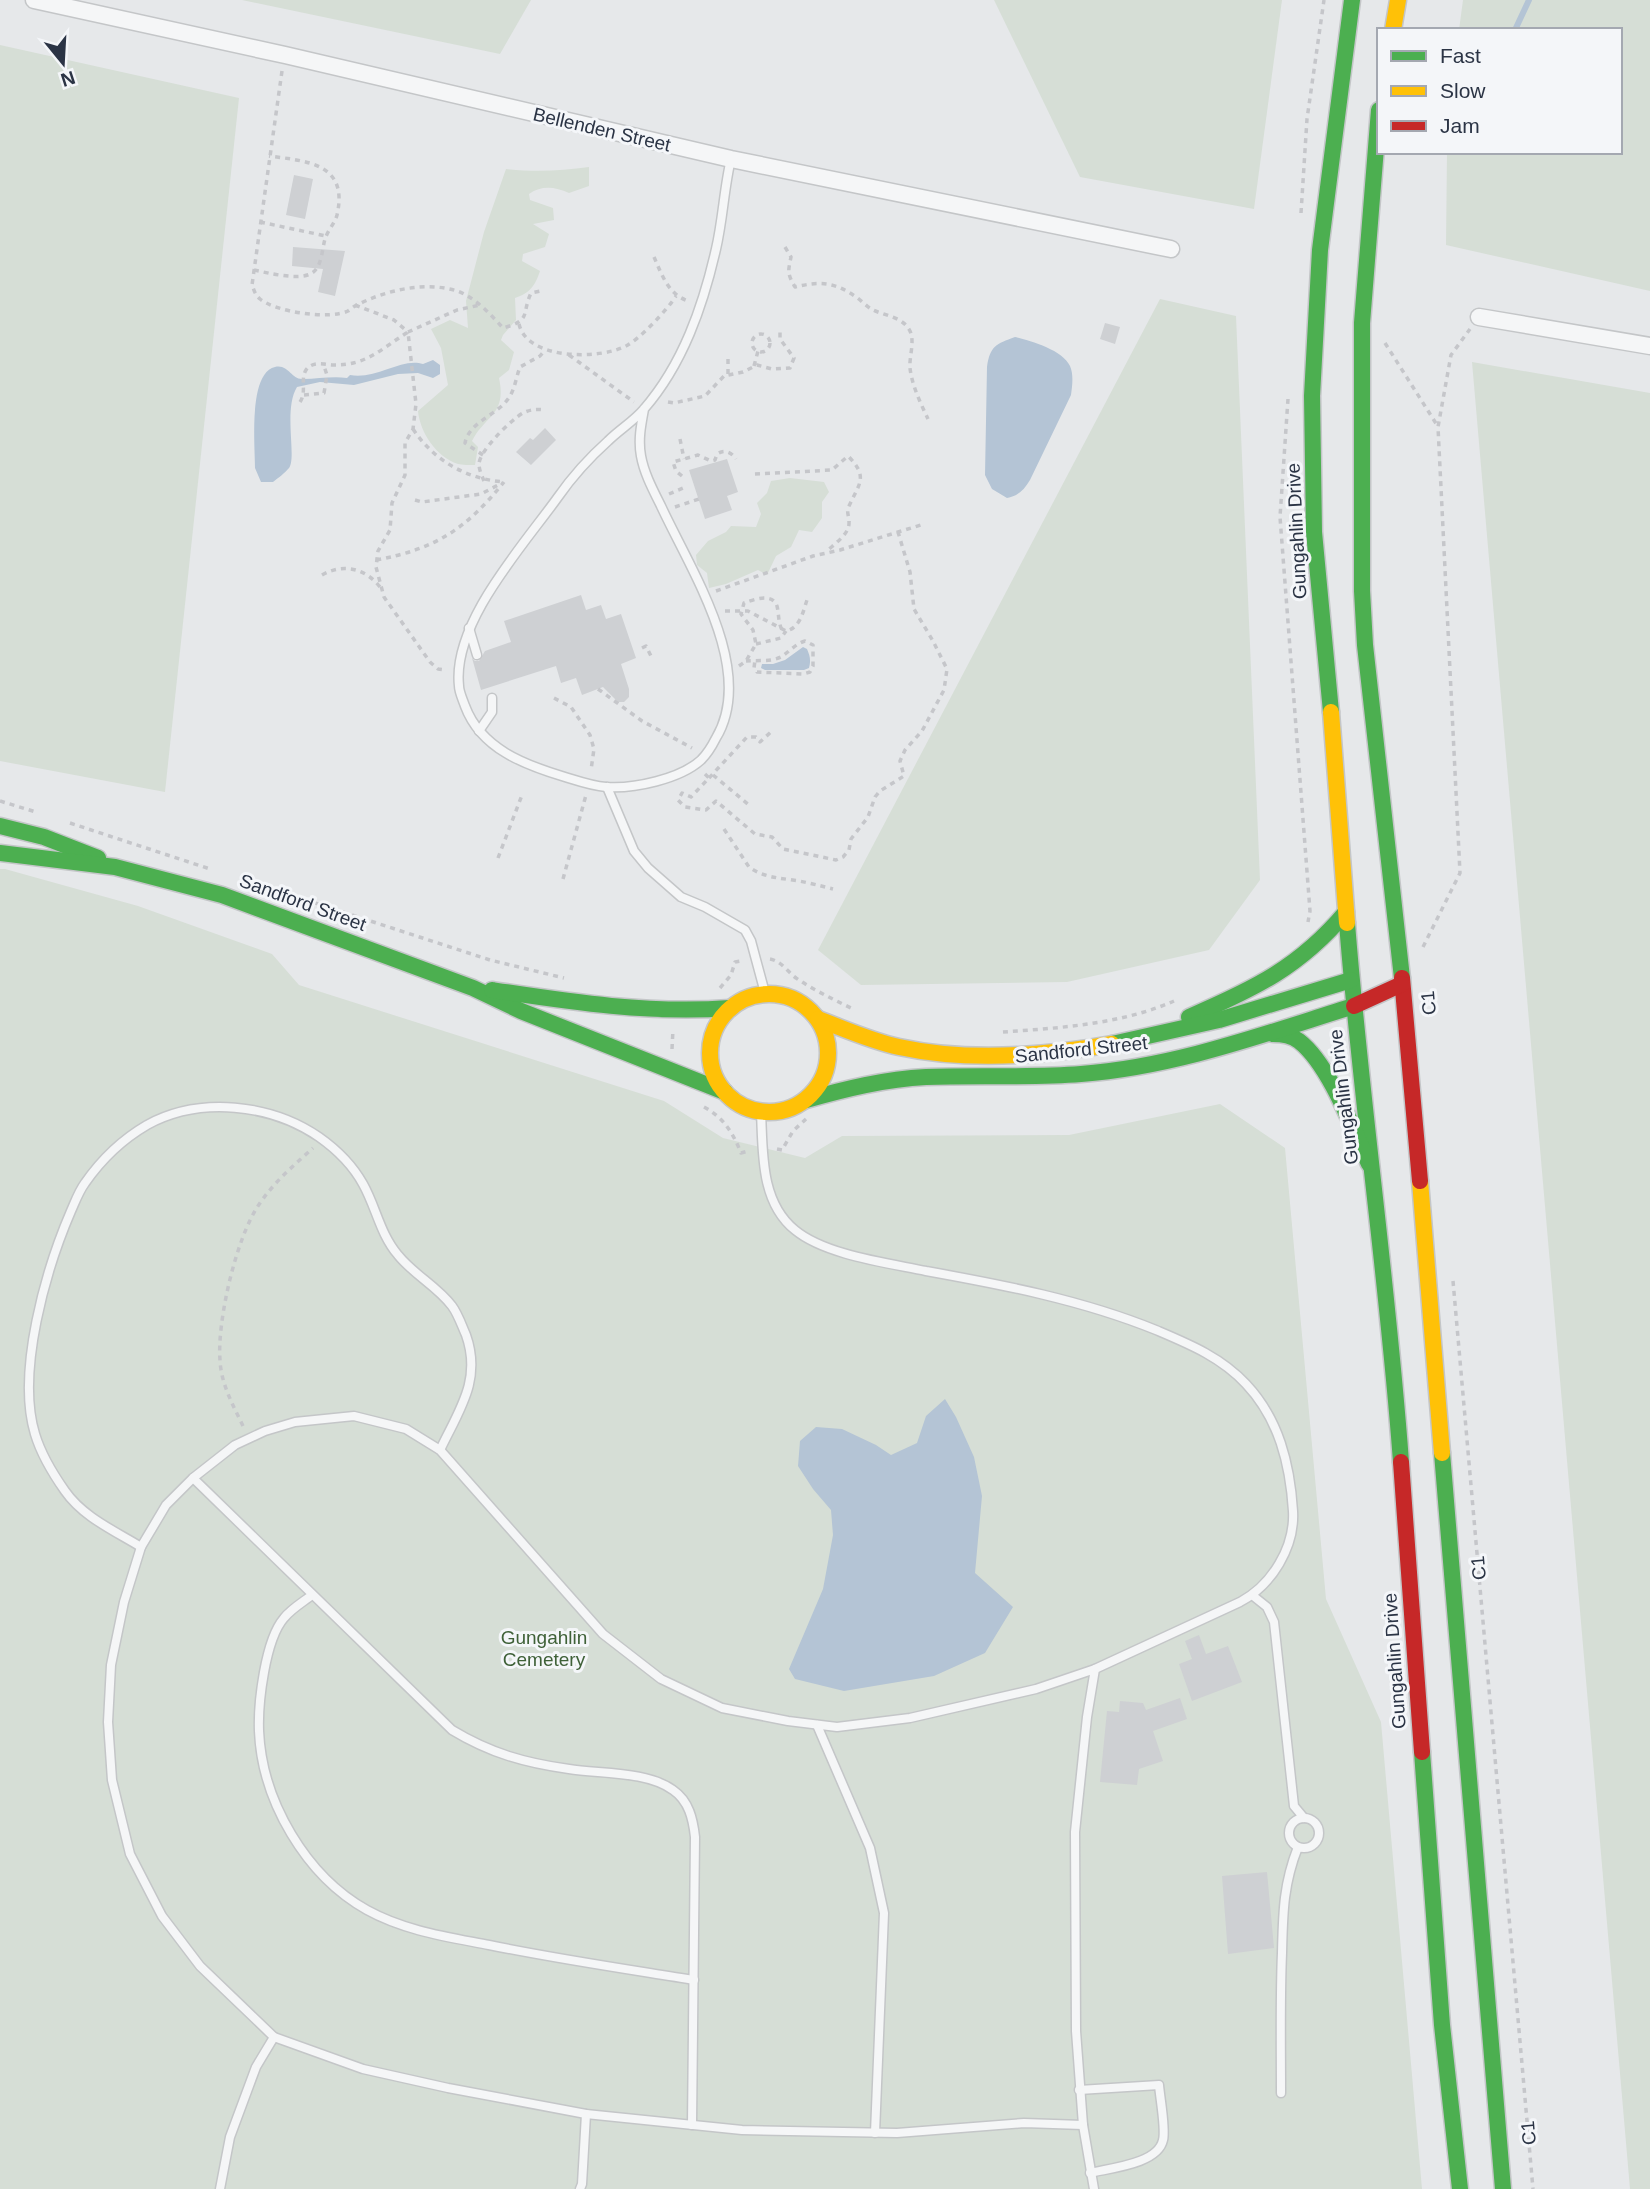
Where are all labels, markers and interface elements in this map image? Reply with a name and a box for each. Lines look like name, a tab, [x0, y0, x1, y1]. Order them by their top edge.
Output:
north arrow	[28, 28, 98, 98]
legend	[1377, 28, 1622, 154]
text: Fast	[1440, 44, 1481, 67]
text: N	[58, 67, 78, 91]
text: Slow	[1440, 79, 1486, 102]
street label: Bellenden Street	[531, 103, 673, 156]
text: Jam	[1440, 114, 1480, 137]
street label: Gungahlin Drive	[1282, 462, 1311, 600]
street label: Sandford Street	[237, 870, 370, 935]
street label: C1	[1417, 990, 1440, 1016]
street label: Gungahlin Drive	[1325, 1028, 1362, 1166]
street label: Sandford Street	[1014, 1032, 1149, 1067]
street label: C1	[1467, 1555, 1490, 1581]
street label: Gungahlin Drive	[1379, 1592, 1410, 1730]
park label: Gungahlin Cemetery	[501, 1627, 587, 1670]
street label: C1	[1517, 2120, 1540, 2146]

